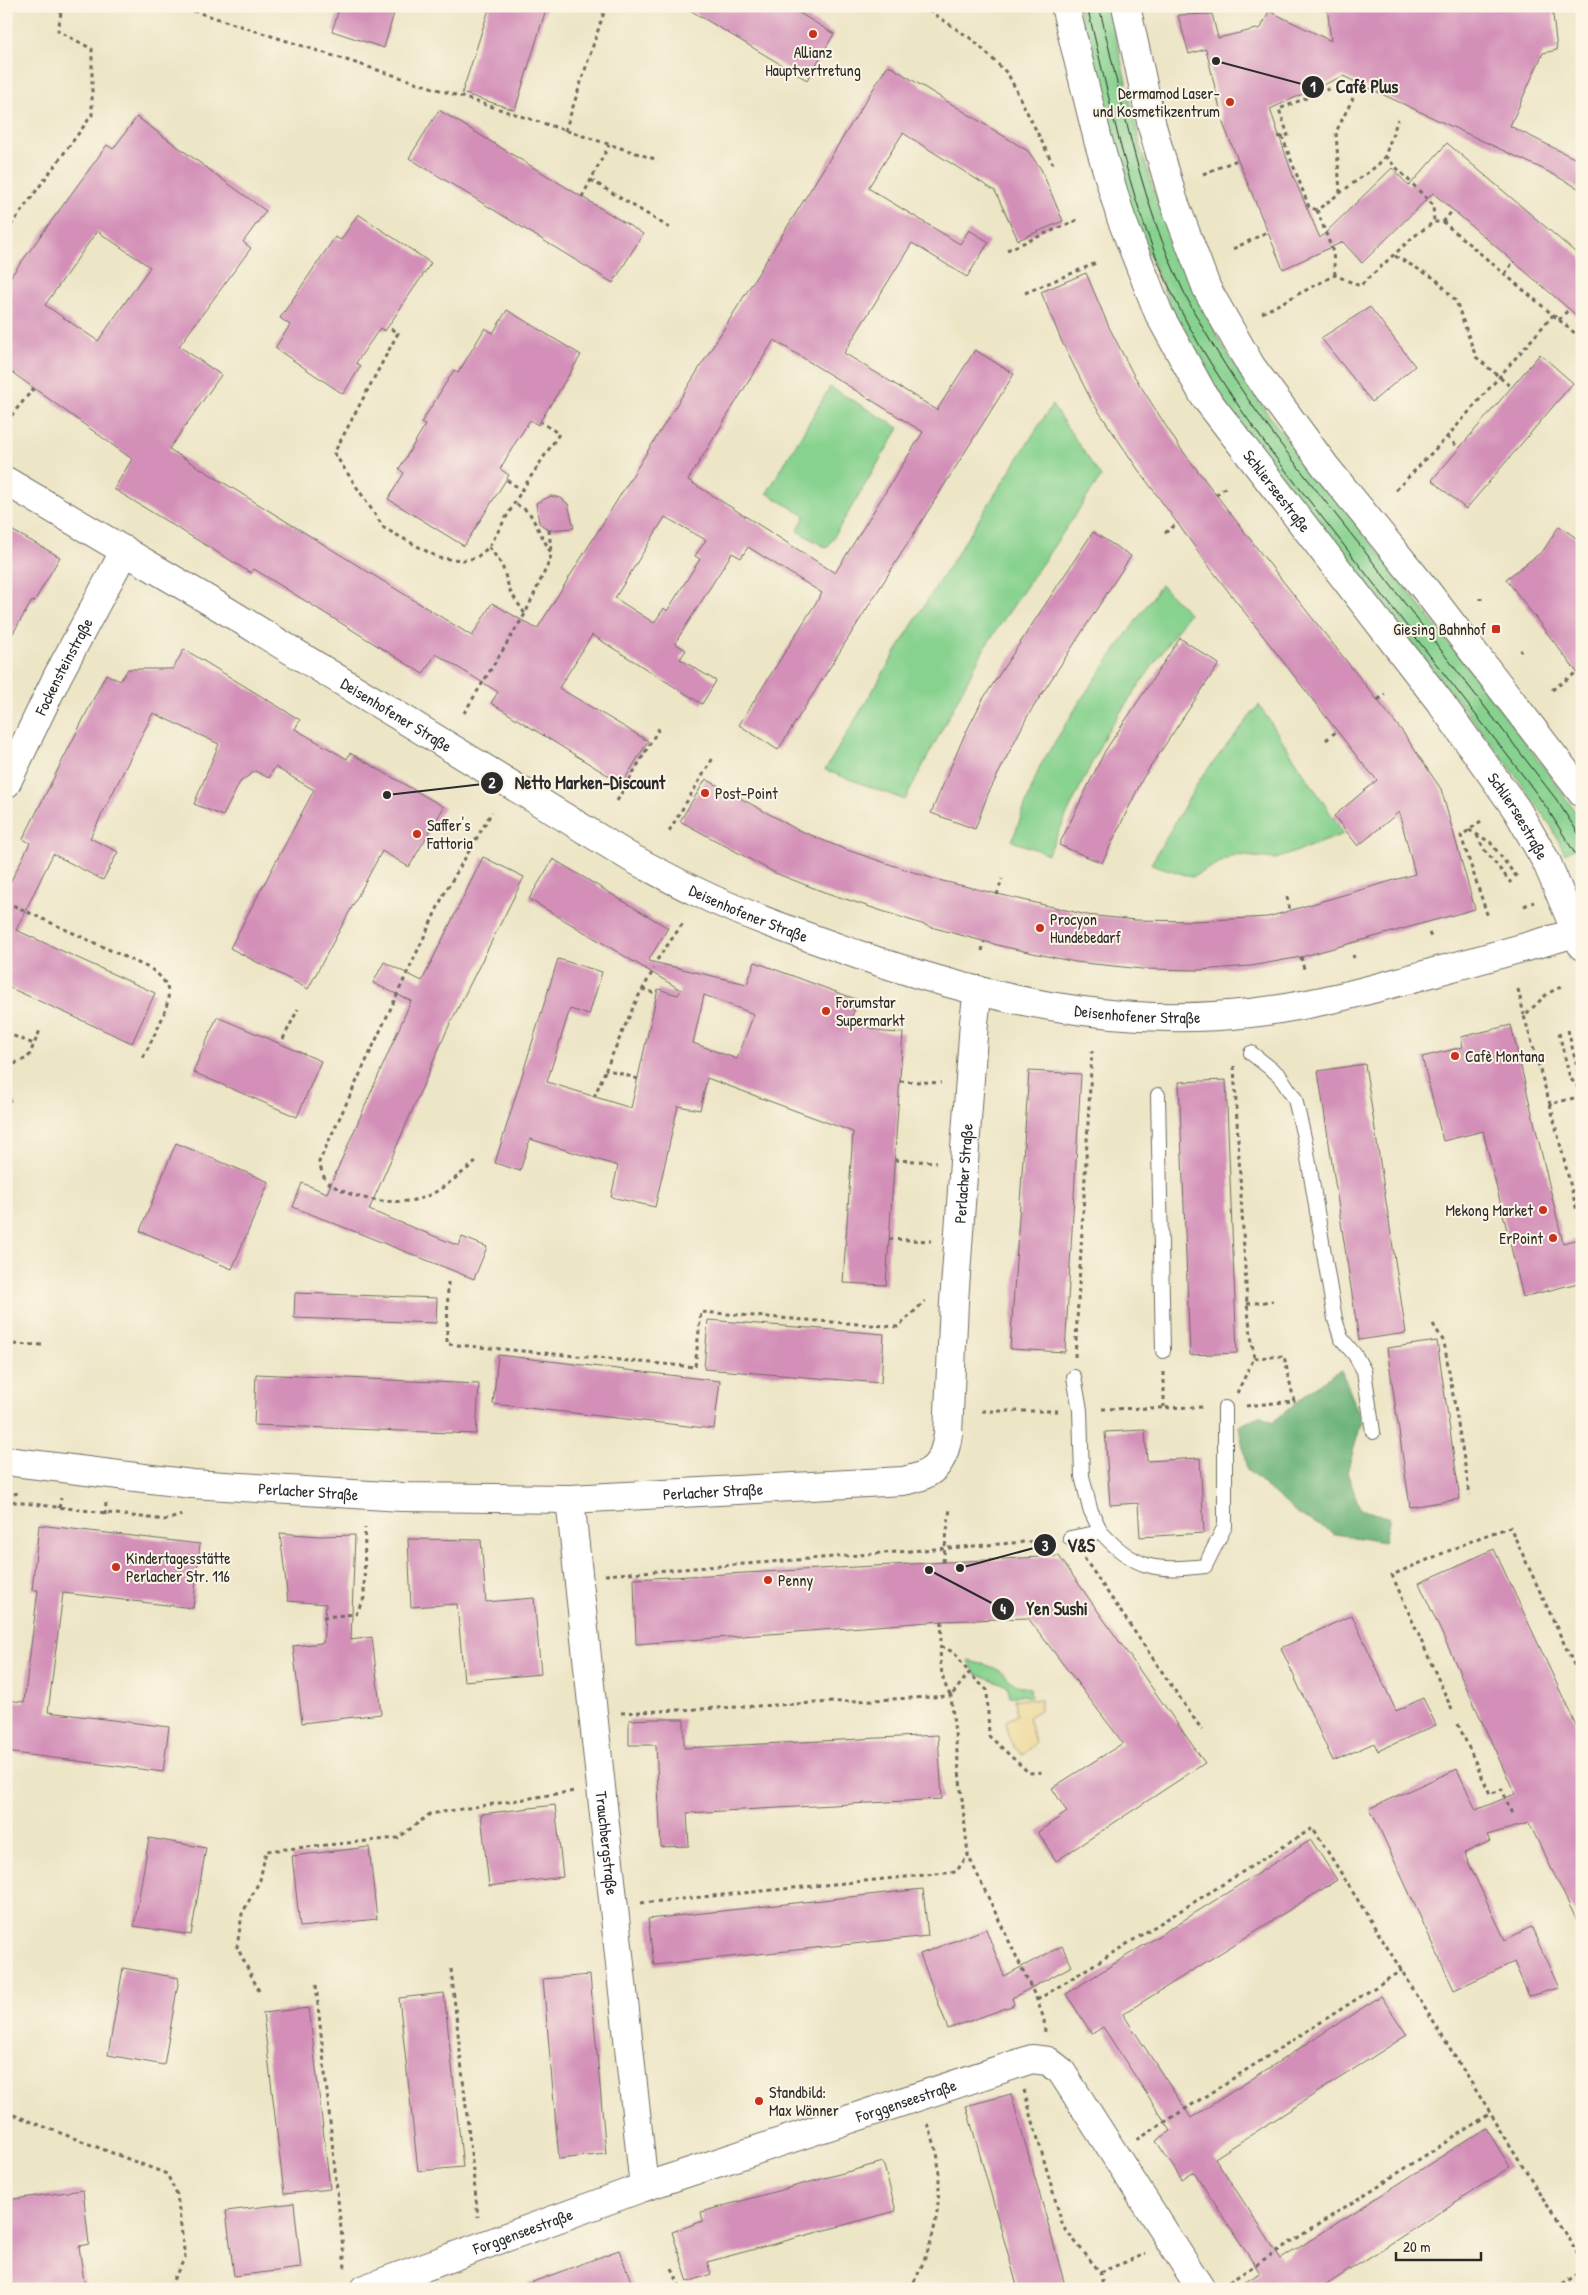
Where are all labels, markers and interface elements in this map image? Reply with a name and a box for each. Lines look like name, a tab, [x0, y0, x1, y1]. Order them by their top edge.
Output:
marker: Allianz Hauptvertretung	[807, 28, 819, 40]
place label: Allianz Hauptvertretung	[765, 41, 861, 81]
callout: Café Plus	[1301, 71, 1408, 104]
text: Café Plus	[1336, 74, 1398, 99]
text: 1	[1310, 76, 1316, 97]
place label: Dermamod Laser- und Kosmetikzentrum	[1093, 82, 1220, 122]
marker: Dermamod Laser- und Kosmetikzentrum	[1224, 96, 1236, 108]
street label: Schlierseestraße	[1238, 445, 1316, 537]
street label: Fockensteinstraße	[29, 613, 98, 720]
place label: Giesing Bahnhof	[1393, 618, 1486, 640]
marker: Giesing Bahnhof	[1490, 623, 1502, 635]
street label: Deisenhofener Straße	[337, 672, 457, 757]
callout: Netto Marken-Discount	[480, 767, 675, 800]
street label: Schlierseestraße	[1483, 768, 1554, 864]
text: Netto Marken-Discount	[515, 770, 666, 795]
text: 2	[488, 772, 496, 793]
place label: Post-Point	[715, 782, 778, 804]
marker: Post-Point	[699, 787, 711, 799]
place label: Saffer's Fattoria	[426, 814, 473, 854]
marker: Saffer's Fattoria	[411, 828, 423, 840]
street label: Deisenhofener Straße	[686, 879, 812, 947]
place label: Procyon Hundebedarf	[1050, 908, 1121, 948]
marker: Procyon Hundebedarf	[1034, 922, 1046, 934]
place label: Forumstar Supermarkt	[835, 991, 905, 1031]
street label: Deisenhofener Straße	[1073, 999, 1202, 1028]
marker: Forumstar Supermarkt	[820, 1005, 832, 1017]
place label: Cafè Montana	[1465, 1045, 1544, 1067]
marker: Cafè Montana	[1449, 1050, 1461, 1062]
street label: Perlacher Straße	[949, 1122, 978, 1224]
place label: Mekong Market	[1446, 1199, 1533, 1221]
marker: Mekong Market	[1537, 1204, 1549, 1216]
place label: ErPoint	[1499, 1227, 1543, 1249]
marker: ErPoint	[1547, 1232, 1559, 1244]
street label: Perlacher Straße	[258, 1477, 360, 1505]
street label: Perlacher Straße	[662, 1478, 764, 1505]
callout: V&S	[1032, 1529, 1105, 1562]
text: V&S	[1067, 1533, 1096, 1558]
text: 3	[1042, 1535, 1049, 1556]
place label: Kindertagesstätte Perlacher Str. 116	[126, 1547, 231, 1587]
marker: Kindertagesstätte Perlacher Str. 116	[110, 1561, 122, 1573]
place label: Penny	[778, 1569, 814, 1591]
marker: Penny	[762, 1574, 774, 1586]
callout: Yen Sushi	[991, 1592, 1097, 1625]
text: Yen Sushi	[1026, 1596, 1088, 1621]
text: 4	[1000, 1598, 1006, 1619]
street label: Trauchbergstraße	[590, 1790, 624, 1897]
street label: Forggenseestraße	[852, 2074, 960, 2128]
place label: Standbild: Max Wönner	[769, 2081, 839, 2121]
marker: Standbild: Max Wönner	[753, 2095, 765, 2107]
street label: Forggenseestraße	[469, 2203, 576, 2260]
scale bar	[1396, 2230, 1480, 2262]
text: 20 m	[1403, 2236, 1430, 2257]

